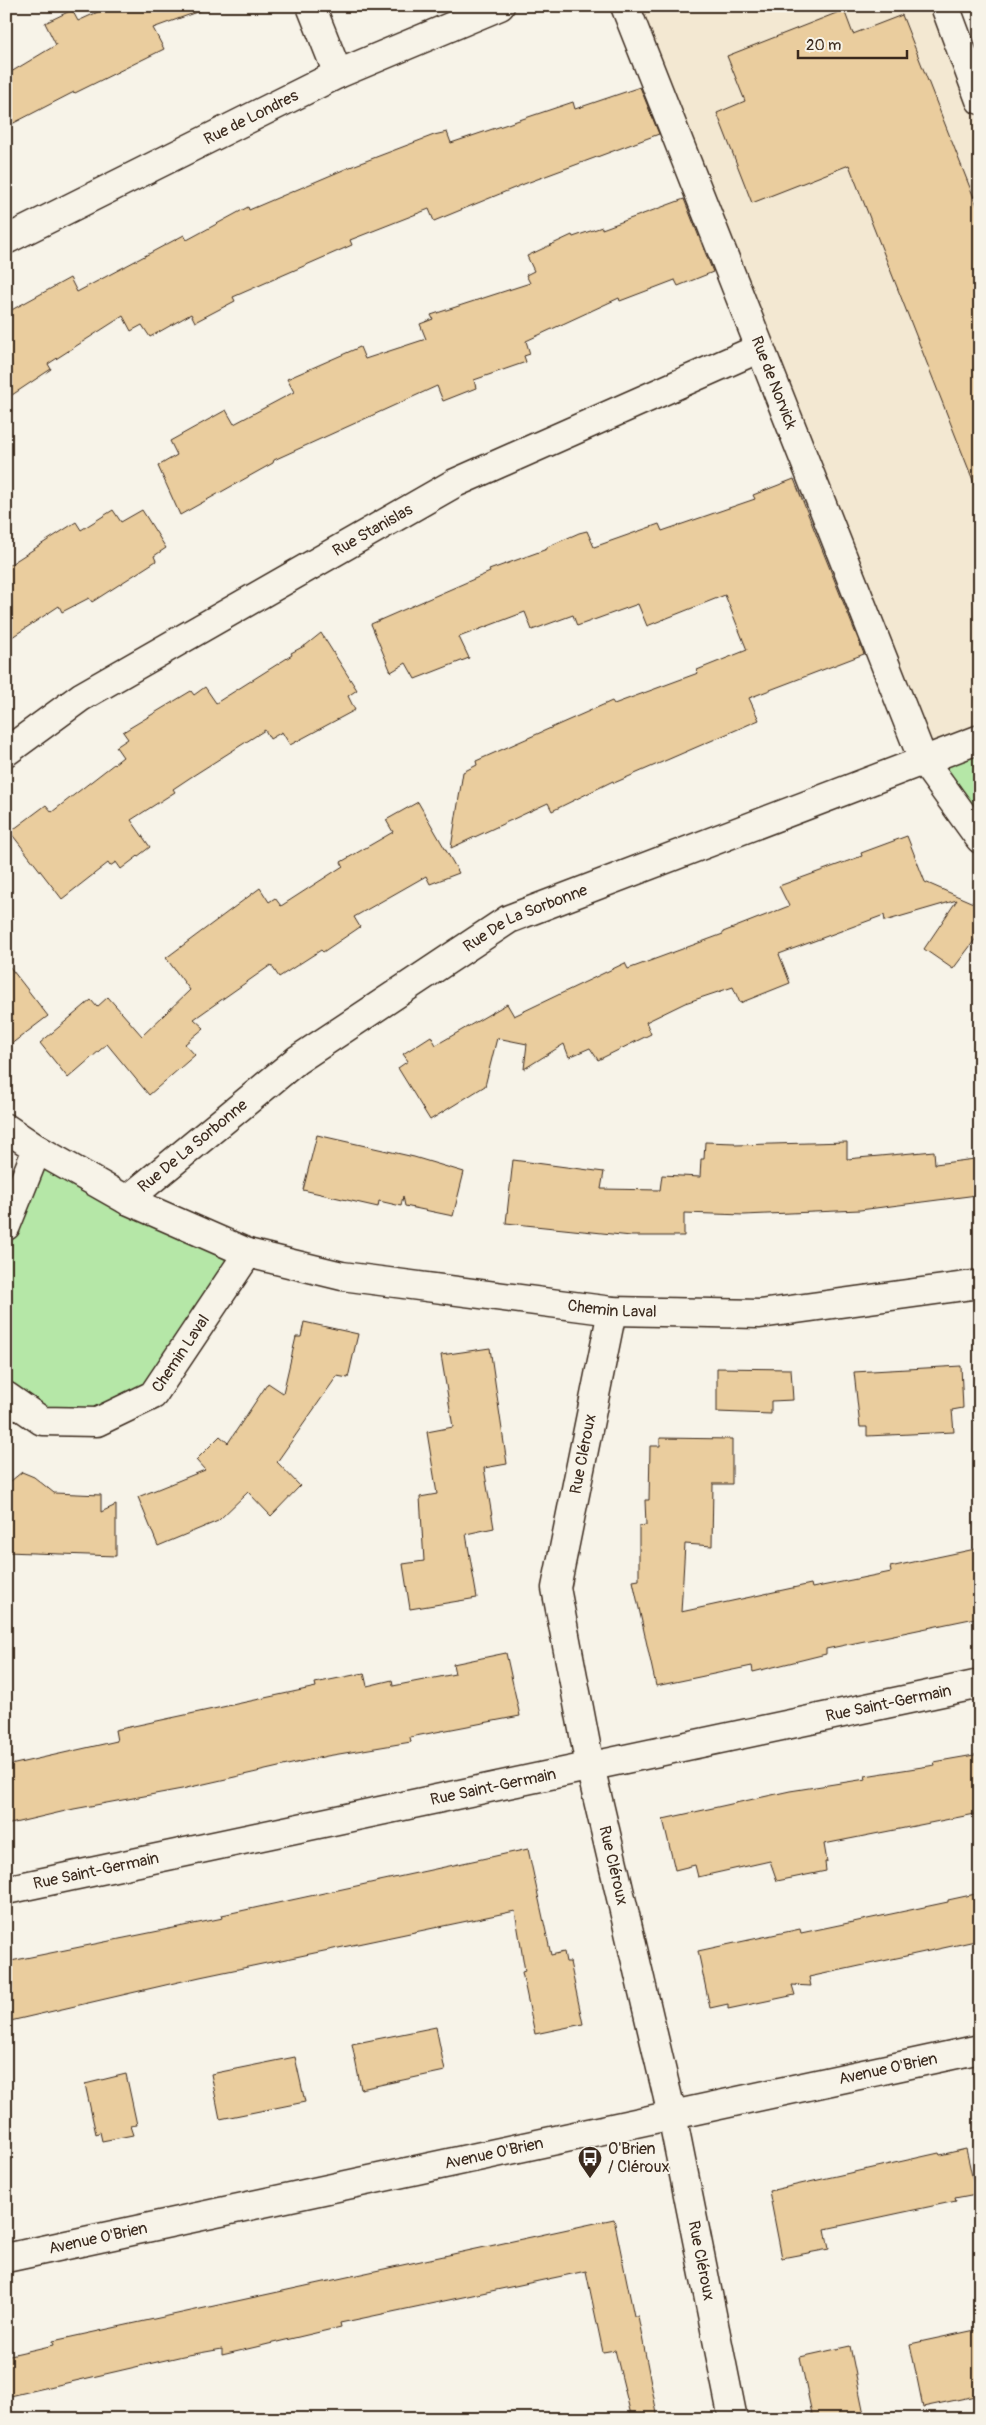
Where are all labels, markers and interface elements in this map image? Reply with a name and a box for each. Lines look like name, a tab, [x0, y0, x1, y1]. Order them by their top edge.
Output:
scale bar	[798, 28, 907, 60]
text: 20 m	[806, 36, 841, 55]
street label: Rue de Londres	[201, 86, 302, 149]
street label: Rue de Norvick	[747, 333, 801, 432]
street label: Rue Stanislas	[329, 499, 416, 561]
street label: Rue De La Sorbonne	[459, 880, 590, 957]
street label: Rue De La Sorbonne	[134, 1095, 252, 1197]
street label: Chemin Laval	[566, 1295, 657, 1322]
street label: Chemin Laval	[148, 1311, 214, 1396]
street label: Rue Cléroux	[565, 1412, 601, 1496]
street label: Rue Saint-Germain	[824, 1680, 953, 1726]
street label: Rue Saint-Germain	[429, 1764, 558, 1810]
street label: Rue Cléroux	[594, 1824, 632, 1907]
street label: Rue Saint-Germain	[31, 1848, 161, 1894]
street label: Avenue O'Brien	[837, 2048, 939, 2089]
street label: Avenue O'Brien	[443, 2133, 545, 2174]
place label: O'Brien / Cléroux	[608, 2139, 669, 2177]
bus stop icon: O'Brien / Cléroux	[577, 2145, 603, 2179]
street label: Avenue O'Brien	[47, 2218, 149, 2259]
street label: Rue Cléroux	[683, 2219, 719, 2302]

